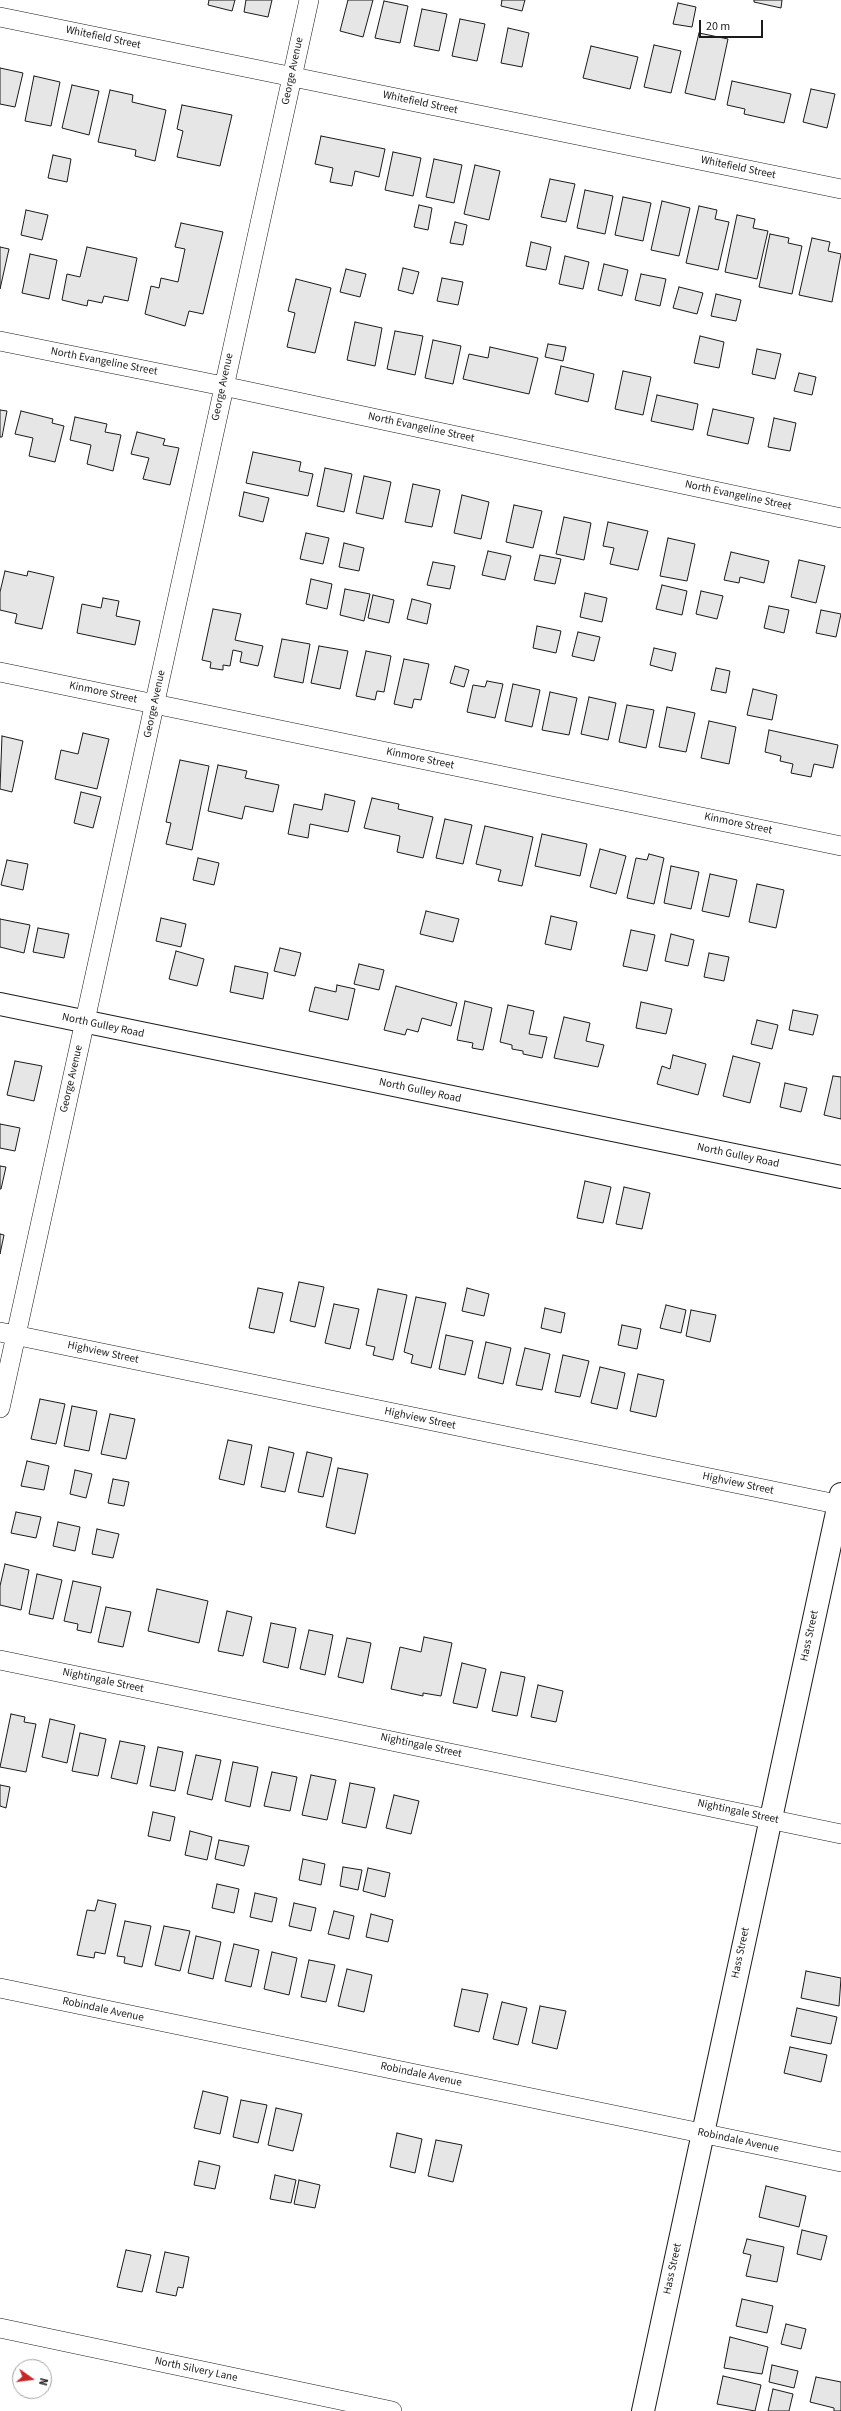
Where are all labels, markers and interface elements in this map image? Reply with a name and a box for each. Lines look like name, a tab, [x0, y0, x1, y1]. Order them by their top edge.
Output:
scale bar	[701, 12, 765, 38]
text: 20 m	[706, 18, 730, 35]
street label: Whitefield Street	[64, 24, 142, 52]
street label: George Avenue	[279, 36, 307, 106]
street label: Whitefield Street	[381, 89, 459, 117]
street label: Whitefield Street	[699, 154, 777, 182]
street label: North Evangeline Street	[49, 345, 159, 379]
street label: George Avenue	[209, 352, 237, 422]
street label: North Evangeline Street	[367, 410, 475, 446]
street label: North Evangeline Street	[684, 478, 792, 514]
street label: George Avenue	[141, 669, 169, 739]
street label: Kinmore Street	[68, 679, 138, 707]
street label: Kinmore Street	[385, 745, 455, 773]
street label: Kinmore Street	[703, 810, 773, 838]
street label: North Gulley Road	[61, 1011, 145, 1041]
street label: George Avenue	[58, 1044, 86, 1114]
street label: North Gulley Road	[378, 1076, 462, 1106]
street label: North Gulley Road	[696, 1141, 780, 1171]
street label: Highview Street	[66, 1339, 140, 1367]
street label: Highview Street	[383, 1405, 457, 1433]
street label: Highview Street	[701, 1470, 775, 1498]
street label: Hass Street	[798, 1609, 822, 1663]
street label: Nightingale Street	[61, 1666, 145, 1696]
street label: Nightingale Street	[379, 1731, 463, 1761]
street label: Nightingale Street	[696, 1797, 780, 1827]
street label: Hass Street	[729, 1926, 753, 1980]
street label: Robindale Avenue	[61, 1995, 145, 2025]
street label: Robindale Avenue	[379, 2060, 463, 2090]
street label: Robindale Avenue	[696, 2126, 780, 2156]
street label: Hass Street	[661, 2242, 685, 2296]
street label: North Silvery Lane	[153, 2355, 239, 2385]
north arrow	[12, 2359, 52, 2399]
text: N	[35, 2376, 51, 2387]

